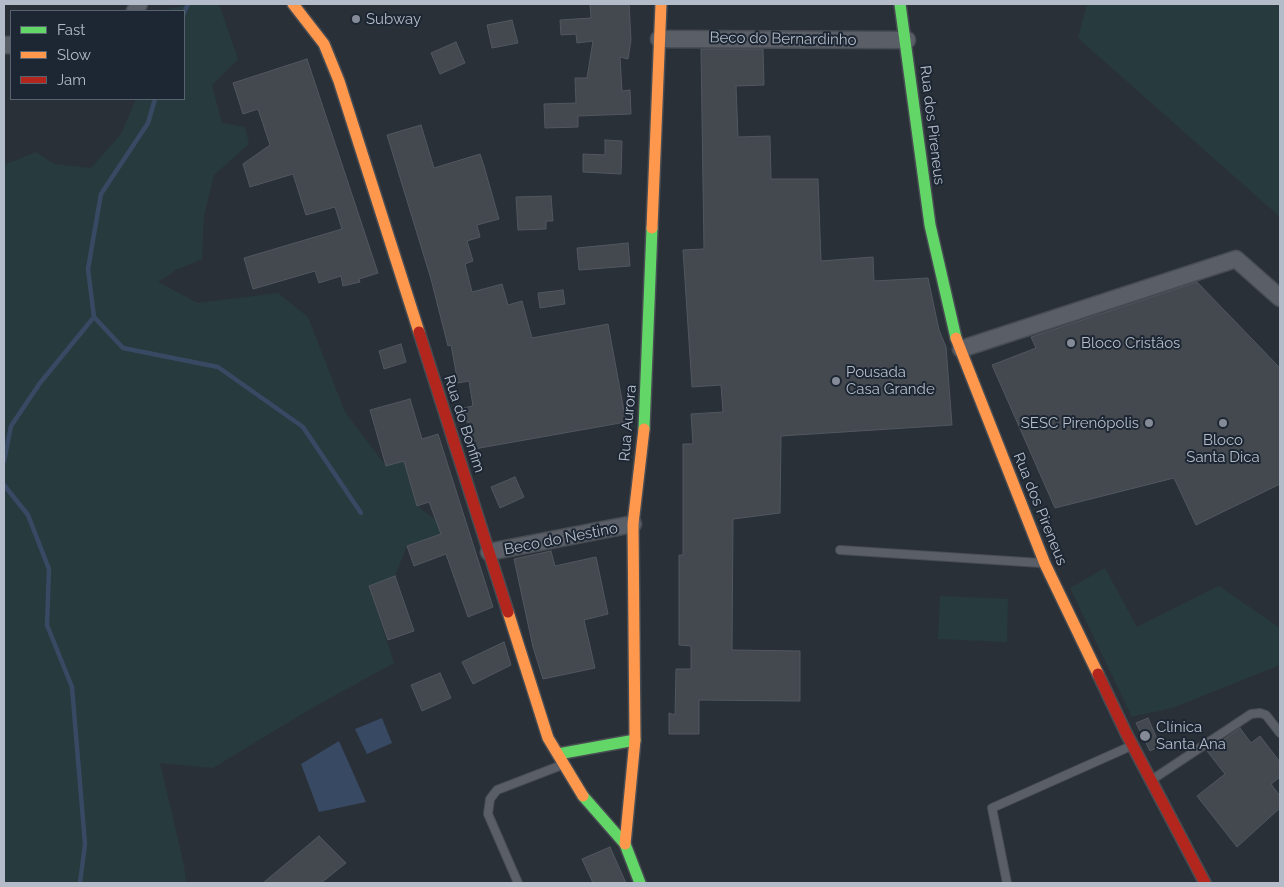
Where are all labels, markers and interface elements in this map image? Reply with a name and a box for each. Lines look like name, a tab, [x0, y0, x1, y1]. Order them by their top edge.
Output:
legend	[10, 10, 185, 100]
place label: Subway	[366, 10, 421, 28]
marker: Subway	[350, 13, 362, 25]
text: Fast	[57, 21, 85, 39]
street label: Beco do Bernardinho	[709, 29, 857, 49]
text: Slow	[57, 46, 91, 64]
street label: Rua dos Pireneus	[916, 64, 948, 186]
text: Jam	[57, 71, 86, 89]
place label: Bloco Cristãos	[1081, 334, 1180, 352]
marker: Bloco Cristãos	[1065, 337, 1077, 349]
place label: Pousada Casa Grande	[846, 363, 935, 398]
street label: Rua do Bonfim	[440, 373, 488, 475]
marker: Pousada Casa Grande	[830, 375, 842, 387]
street label: Rua Aurora	[616, 384, 640, 462]
place label: SESC Pirenópolis	[1021, 414, 1139, 432]
marker: SESC Pirenópolis	[1143, 417, 1155, 429]
marker: Bloco Santa Dica	[1217, 417, 1229, 429]
place label: Bloco Santa Dica	[1186, 431, 1260, 466]
street label: Rua dos Pireneus	[1009, 450, 1071, 568]
street label: Beco do Nestino	[503, 519, 619, 559]
place label: Clínica Santa Ana	[1156, 718, 1226, 753]
marker: Clínica Santa Ana	[1138, 729, 1152, 743]

